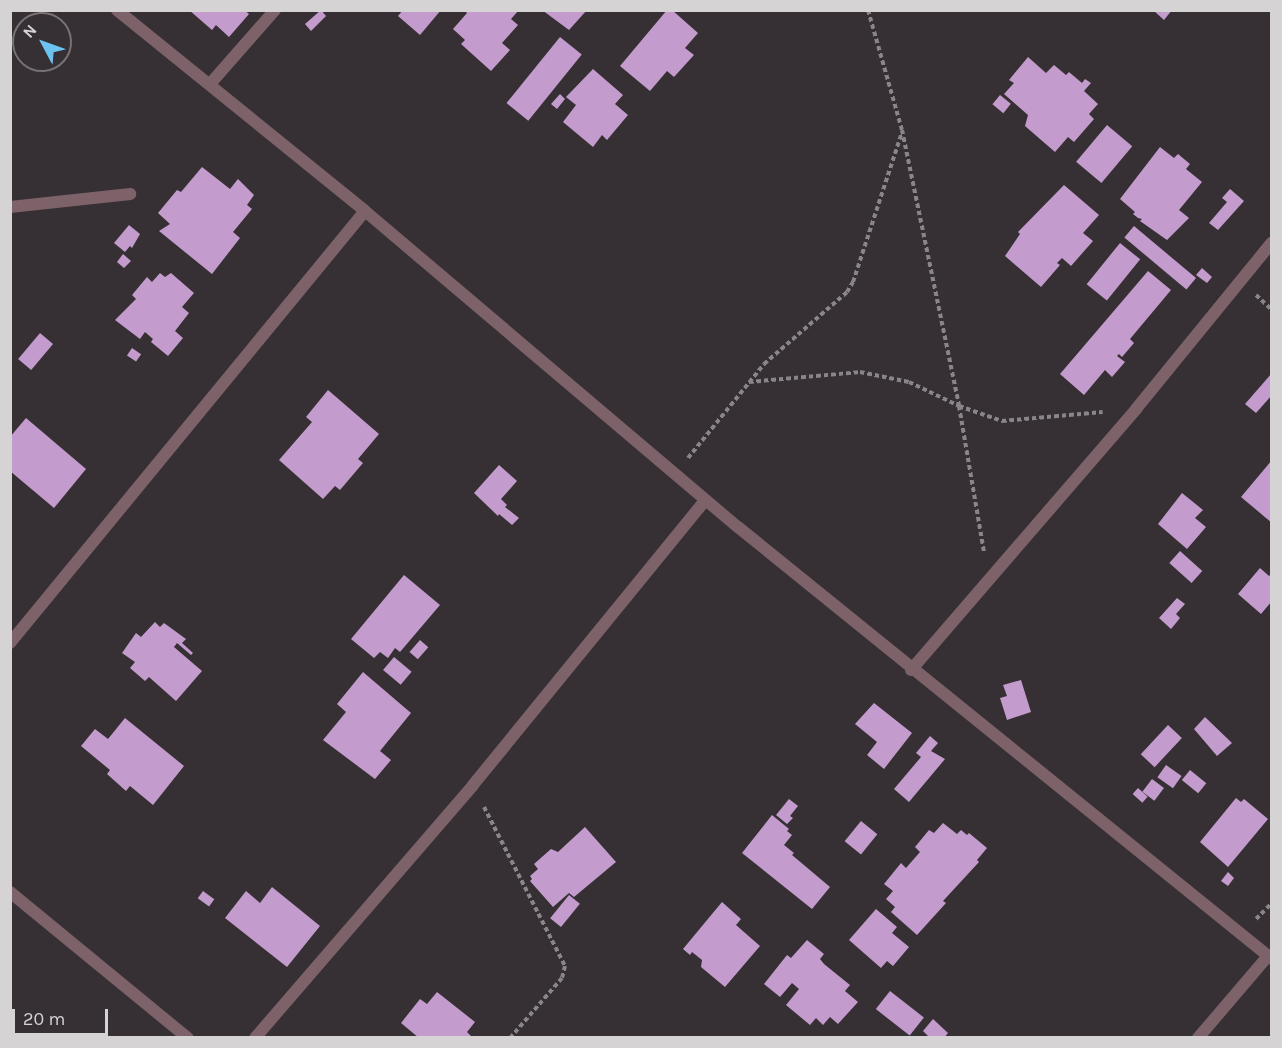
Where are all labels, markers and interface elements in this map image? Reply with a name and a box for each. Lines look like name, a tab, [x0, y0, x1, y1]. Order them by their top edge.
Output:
north arrow	[12, 12, 72, 72]
text: N	[19, 21, 40, 42]
scale bar	[15, 997, 111, 1035]
text: 20 m	[23, 1008, 65, 1030]

